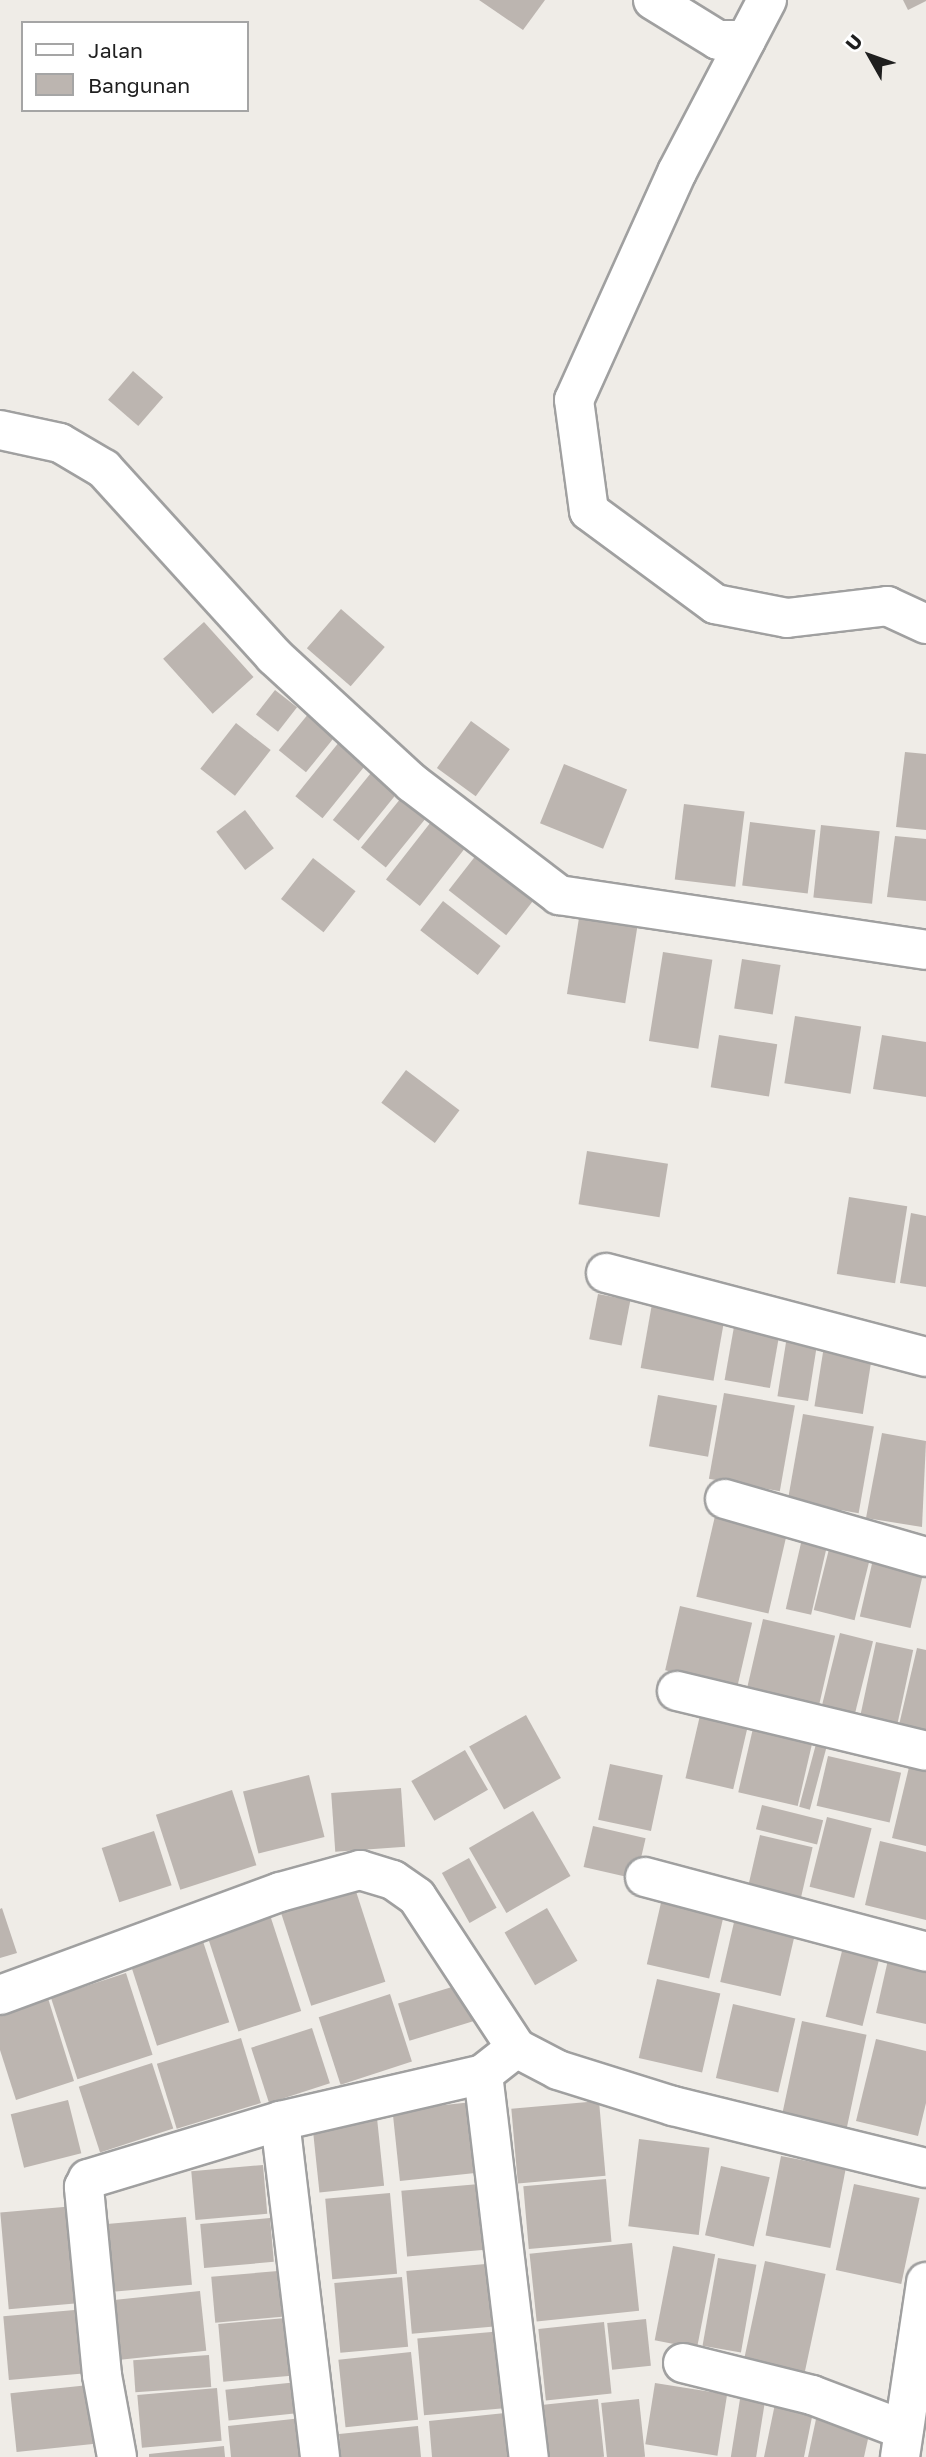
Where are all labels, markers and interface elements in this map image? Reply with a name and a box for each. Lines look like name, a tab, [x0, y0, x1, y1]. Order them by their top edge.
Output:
legend	[21, 21, 248, 112]
north arrow	[835, 21, 905, 91]
text: U	[840, 29, 867, 55]
text: Jalan	[88, 37, 143, 63]
text: Bangunan	[88, 72, 190, 98]

